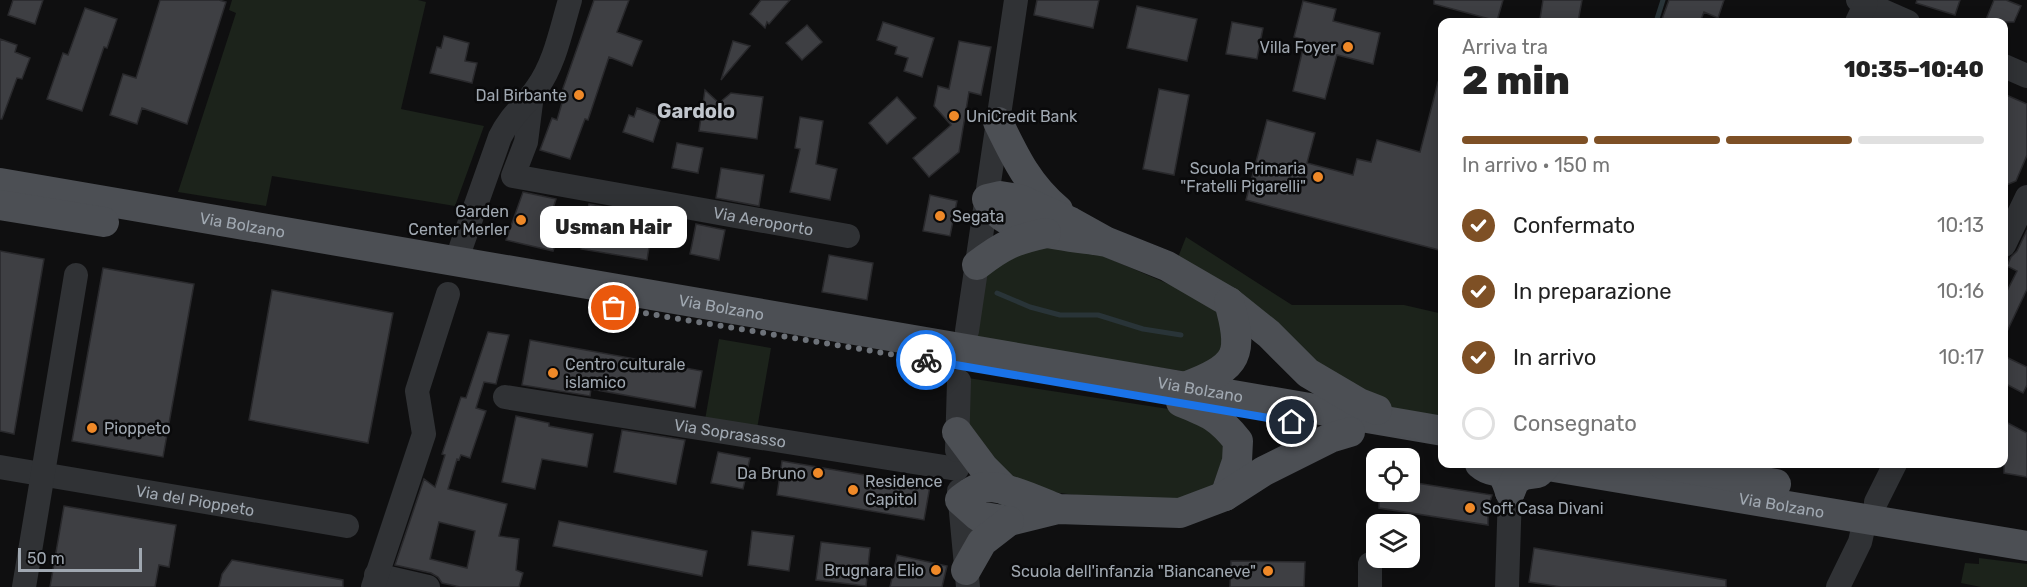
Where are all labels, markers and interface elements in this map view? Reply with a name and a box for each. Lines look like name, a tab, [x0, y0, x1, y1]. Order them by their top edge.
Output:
text: Arriva tra	[1462, 35, 1548, 59]
place label: Villa Foyer	[1260, 38, 1336, 57]
marker: Villa Foyer	[1341, 40, 1355, 54]
text: 10:35–10:40	[1844, 56, 1984, 83]
text: 2 min	[1462, 58, 1570, 104]
place label: Dal Birbante	[476, 86, 567, 105]
marker: Dal Birbante	[572, 88, 586, 102]
district label: Gardolo	[657, 99, 735, 123]
place label: UniCredit Bank	[966, 107, 1078, 126]
marker: UniCredit Bank	[947, 109, 961, 123]
text: In arrivo · 150 m	[1462, 153, 1610, 177]
place label: Scuola Primaria "Fratelli Pigarelli"	[1180, 159, 1306, 196]
marker: Scuola Primaria "Fratelli Pigarelli"	[1311, 170, 1325, 184]
place label: Garden Center Merler	[408, 202, 509, 239]
street label: Via Aeroporto	[712, 203, 815, 239]
callout: Usman Hair	[540, 206, 688, 248]
place label: Segata	[952, 207, 1004, 226]
street label: Via Bolzano	[198, 208, 287, 241]
marker: Segata	[933, 209, 947, 223]
icon: check	[1462, 209, 1495, 242]
text: Confermato	[1513, 212, 1635, 239]
marker: Garden Center Merler	[514, 213, 528, 227]
text: 10:13	[1937, 213, 1984, 237]
text: Usman Hair	[555, 215, 672, 239]
icon: check	[1462, 275, 1495, 308]
text: In preparazione	[1513, 278, 1672, 305]
text: 10:16	[1937, 279, 1984, 303]
pin	[588, 282, 639, 333]
street label: Via Bolzano	[677, 290, 766, 324]
icon: bag	[597, 291, 630, 324]
courier	[896, 330, 956, 390]
icon: check	[1462, 341, 1495, 374]
icon: bike	[910, 344, 943, 377]
text: In arrivo	[1513, 344, 1596, 371]
text: 10:17	[1939, 345, 1984, 369]
place label: Centro culturale islamico	[565, 355, 685, 392]
marker: Centro culturale islamico	[546, 366, 560, 380]
street label: Via Bolzano	[1156, 373, 1245, 406]
pin	[1266, 396, 1317, 447]
icon: home	[1275, 405, 1308, 438]
text: Consegnato	[1513, 410, 1637, 437]
street label: Via Soprasasso	[673, 415, 788, 451]
place label: Pioppeto	[104, 419, 171, 438]
marker: Pioppeto	[85, 421, 99, 435]
map controls	[1366, 448, 1420, 568]
button: locate	[1366, 448, 1420, 502]
place label: Da Bruno	[737, 464, 806, 483]
marker: Da Bruno	[811, 466, 825, 480]
place label: Residence Capitol	[865, 472, 942, 509]
street label: Via del Pioppeto	[134, 481, 256, 520]
marker: Residence Capitol	[846, 483, 860, 497]
street label: Via Bolzano	[1737, 489, 1826, 522]
place label: Soft Casa Divani	[1482, 499, 1604, 518]
marker: Soft Casa Divani	[1463, 501, 1477, 515]
button: layers	[1366, 514, 1420, 568]
scale bar	[18, 545, 142, 572]
text: 50 m	[27, 549, 65, 568]
place label: Brugnara Elio	[824, 561, 924, 580]
place label: Scuola dell'infanzia "Biancaneve"	[1011, 562, 1256, 581]
marker: Brugnara Elio	[929, 563, 943, 577]
marker: Scuola dell'infanzia "Biancaneve"	[1261, 564, 1275, 578]

